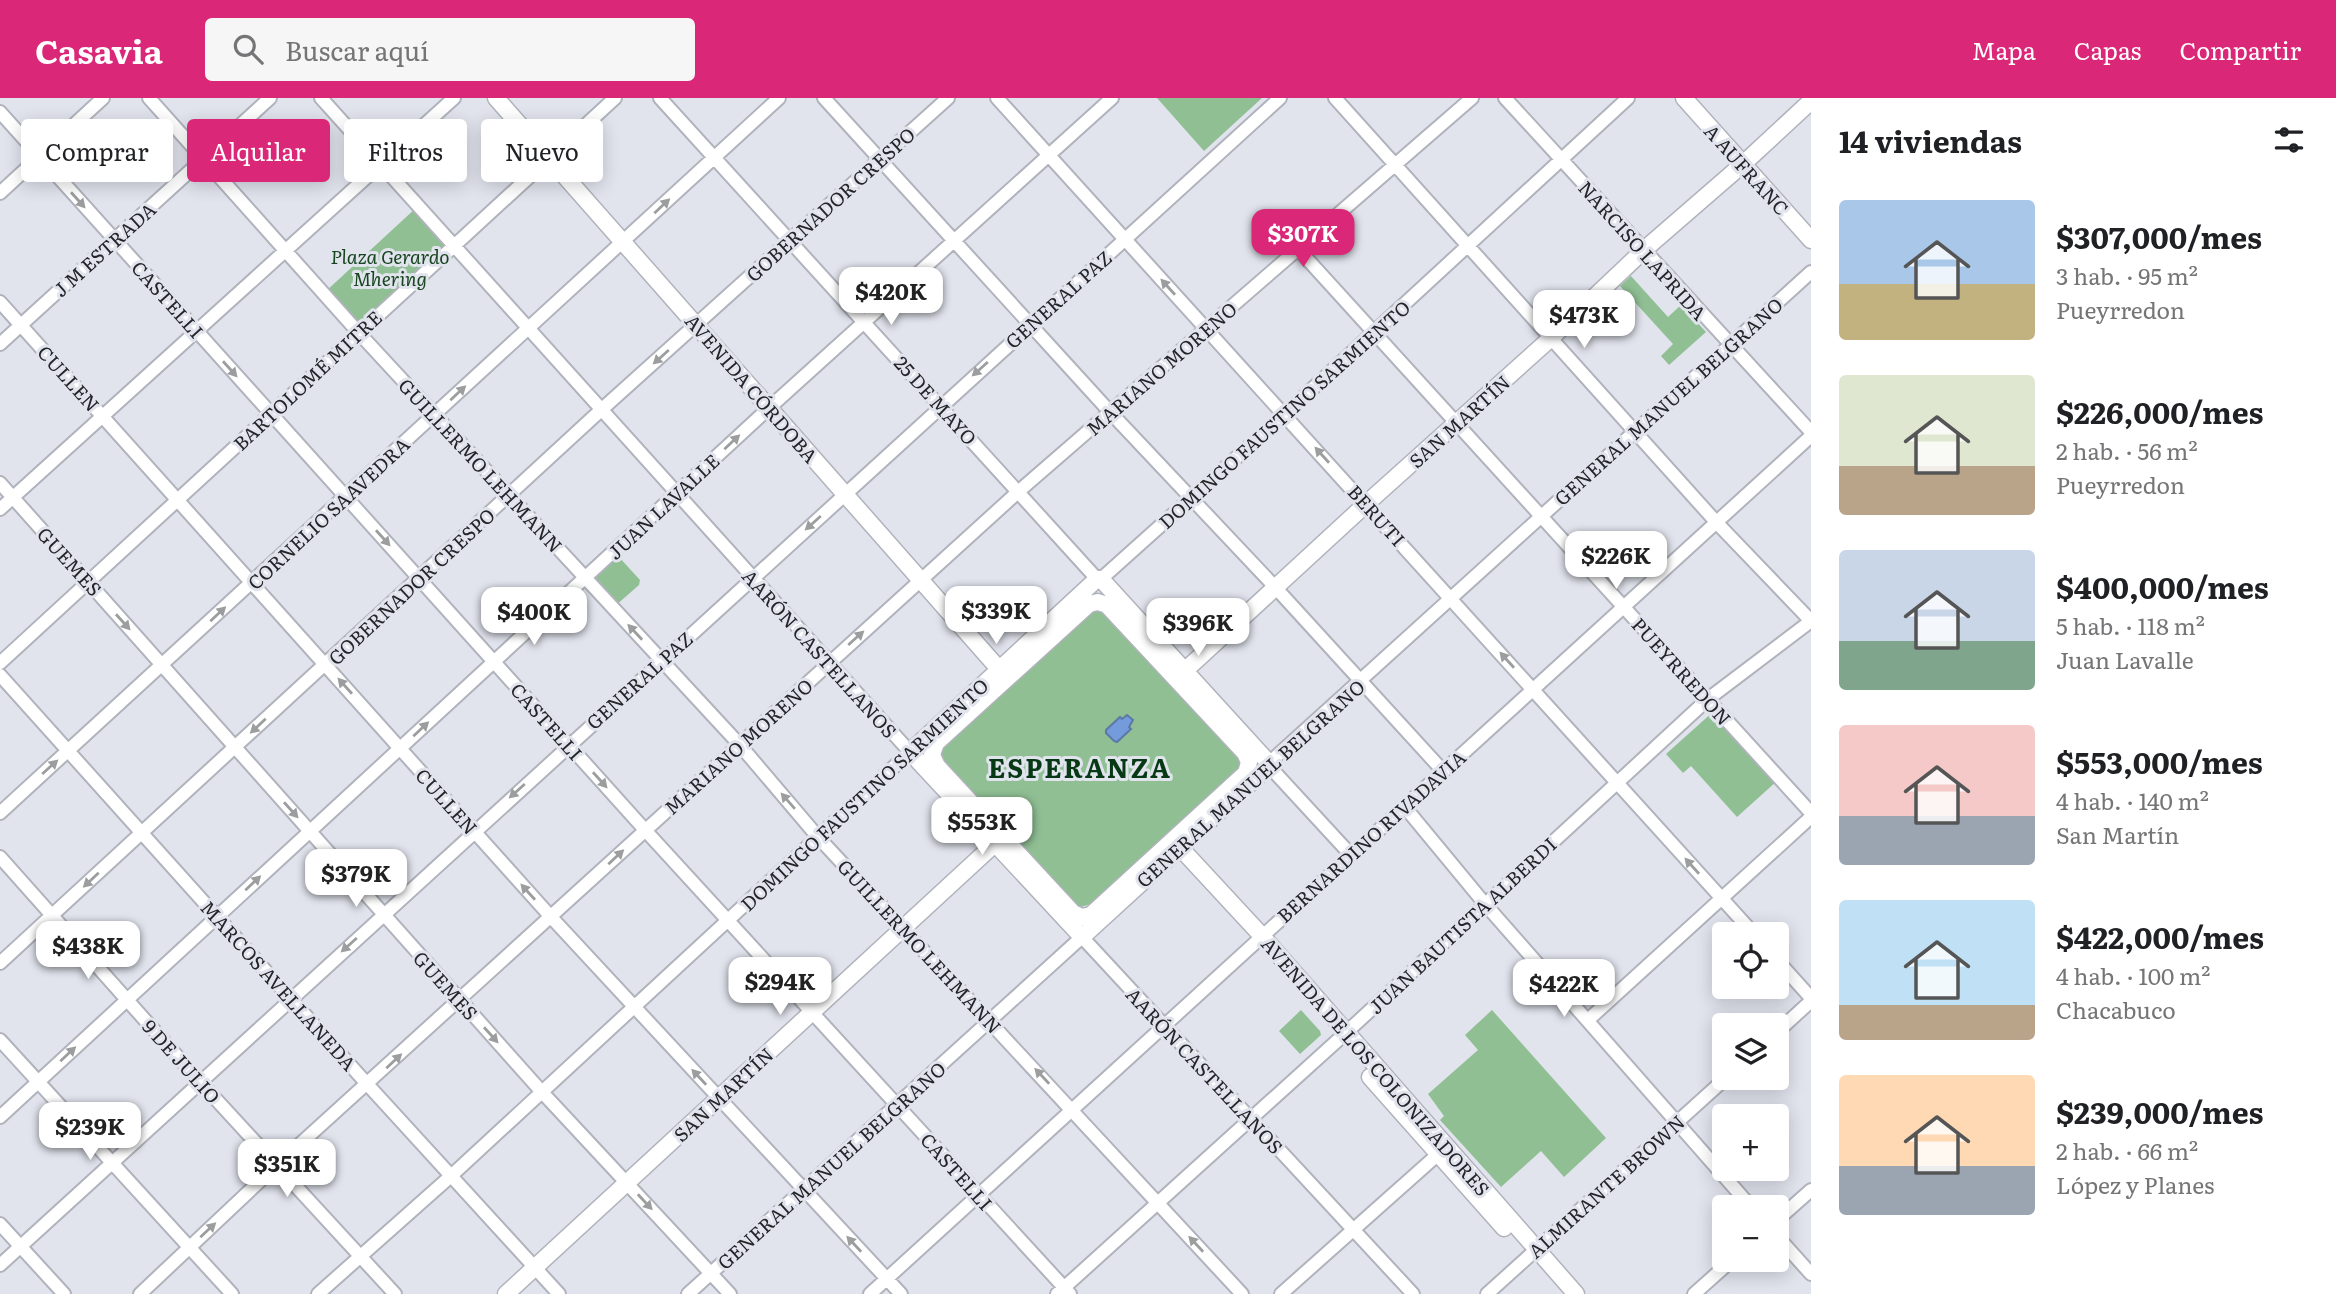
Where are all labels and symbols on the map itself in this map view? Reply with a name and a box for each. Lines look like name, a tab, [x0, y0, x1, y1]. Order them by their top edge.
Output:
street label: A AUFRANC	[1698, 117, 1796, 221]
street label: GOBERNADOR CRESPO	[739, 120, 921, 288]
street label: NARCISO LAPRIDA	[1573, 174, 1713, 326]
one-way arrow	[70, 191, 86, 208]
street label: J M ESTRADA	[46, 195, 162, 303]
one-way arrow	[653, 199, 670, 215]
pin: $307K	[1254, 209, 1352, 269]
park label: Plaza Gerardo Mhering	[330, 242, 450, 292]
street label: GENERAL PAZ	[999, 244, 1117, 354]
street label: CASTELLI	[125, 254, 211, 344]
pin: $420K	[842, 268, 940, 327]
one-way arrow	[1160, 279, 1176, 296]
pin: $473K	[1535, 290, 1633, 350]
street label: GENERAL MANUEL BELGRANO	[1548, 291, 1788, 511]
street label: DOMINGO FAUSTINO SARMIENTO	[1152, 293, 1416, 535]
street label: MARIANO MORENO	[1080, 295, 1242, 441]
street label: BARTOLOMÉ MITRE	[226, 303, 388, 457]
street label: AVENIDA CÓRDOBA	[679, 307, 825, 469]
street label: CULLEN	[32, 339, 106, 417]
one-way arrow	[652, 349, 669, 364]
street label: 25 DE MAYO	[888, 349, 984, 451]
one-way arrow	[222, 360, 238, 377]
one-way arrow	[971, 361, 989, 377]
street label: SAN MARTÍN	[1402, 368, 1516, 474]
street label: GUILLERMO LEHMANN	[393, 372, 569, 558]
one-way arrow	[449, 385, 467, 401]
street label: CORNELIO SAAVEDRA	[241, 430, 415, 596]
one-way arrow	[723, 435, 740, 451]
street label: JUAN LAVALLE	[601, 447, 725, 565]
one-way arrow	[1314, 447, 1330, 464]
street label: BERUTI	[1342, 478, 1412, 552]
street label: GOBERNADOR CRESPO	[321, 501, 501, 671]
one-way arrow	[804, 515, 821, 530]
street label: GUEMES	[31, 520, 109, 602]
one-way arrow	[374, 529, 390, 546]
pin: $226K	[1567, 532, 1665, 591]
street label: AARÓN CASTELLANOS	[736, 562, 904, 744]
pin: $339K	[947, 587, 1045, 646]
pin: $400K	[485, 588, 583, 647]
pin: $396K	[1149, 598, 1247, 658]
one-way arrow	[209, 606, 226, 622]
street label: PUEYRREDON	[1626, 611, 1738, 731]
one-way arrow	[115, 613, 130, 630]
one-way arrow	[628, 624, 644, 641]
street label: GENERAL PAZ	[580, 625, 698, 735]
one-way arrow	[848, 631, 865, 646]
one-way arrow	[1499, 651, 1515, 669]
street label: DOMINGO FAUSTINO SARMIENTO	[734, 671, 994, 917]
street label: MARIANO MORENO	[657, 672, 819, 820]
street label: GENERAL MANUEL BELGRANO	[1130, 673, 1370, 893]
street label: CASTELLI	[504, 676, 590, 766]
one-way arrow	[337, 678, 353, 695]
one-way arrow	[249, 718, 267, 734]
one-way arrow	[412, 722, 429, 738]
street label: BERNARDINO RIVADAVIA	[1270, 743, 1472, 929]
district label: ESPERANZA	[988, 747, 1172, 786]
one-way arrow	[42, 760, 59, 775]
street label: CULLEN	[410, 762, 484, 840]
one-way arrow	[592, 771, 608, 789]
one-way arrow	[509, 783, 526, 799]
one-way arrow	[780, 792, 796, 810]
pin: $553K	[933, 798, 1031, 857]
one-way arrow	[282, 801, 298, 818]
street label: JUAN BAUTISTA ALBERDI	[1362, 830, 1562, 1020]
pin: $379K	[307, 850, 405, 909]
one-way arrow	[607, 850, 624, 866]
street label: GUILLERMO LEHMANN	[832, 853, 1008, 1039]
one-way arrow	[1685, 857, 1700, 874]
one-way arrow	[82, 872, 100, 888]
one-way arrow	[244, 876, 261, 892]
one-way arrow	[520, 883, 536, 901]
street label: MARCOS AVELLANEDA	[195, 894, 363, 1076]
pin: $438K	[39, 922, 137, 981]
street label: AVENIDA DE LOS COLONIZADORES	[1256, 930, 1496, 1202]
one-way arrow	[341, 936, 358, 952]
street label: GUEMES	[407, 944, 485, 1026]
pin: $294K	[731, 958, 829, 1017]
pin: $422K	[1515, 960, 1613, 1019]
street label: AARÓN CASTELLANOS	[1120, 980, 1290, 1160]
street label: 9 DE JULIO	[137, 1013, 227, 1109]
one-way arrow	[483, 1026, 499, 1044]
street label: SAN MARTÍN	[667, 1040, 779, 1148]
one-way arrow	[59, 1046, 77, 1062]
one-way arrow	[385, 1053, 403, 1069]
street label: GENERAL MANUEL BELGRANO	[711, 1055, 951, 1275]
one-way arrow	[1034, 1068, 1050, 1085]
one-way arrow	[692, 1069, 708, 1086]
pin: $239K	[41, 1102, 139, 1162]
street label: ALMIRANTE BROWN	[1521, 1108, 1691, 1264]
street label: CASTELLI	[914, 1126, 1000, 1216]
pin: $351K	[238, 1140, 336, 1199]
one-way arrow	[636, 1193, 652, 1210]
one-way arrow	[199, 1223, 216, 1239]
one-way arrow	[847, 1236, 863, 1253]
one-way arrow	[1188, 1236, 1204, 1253]

